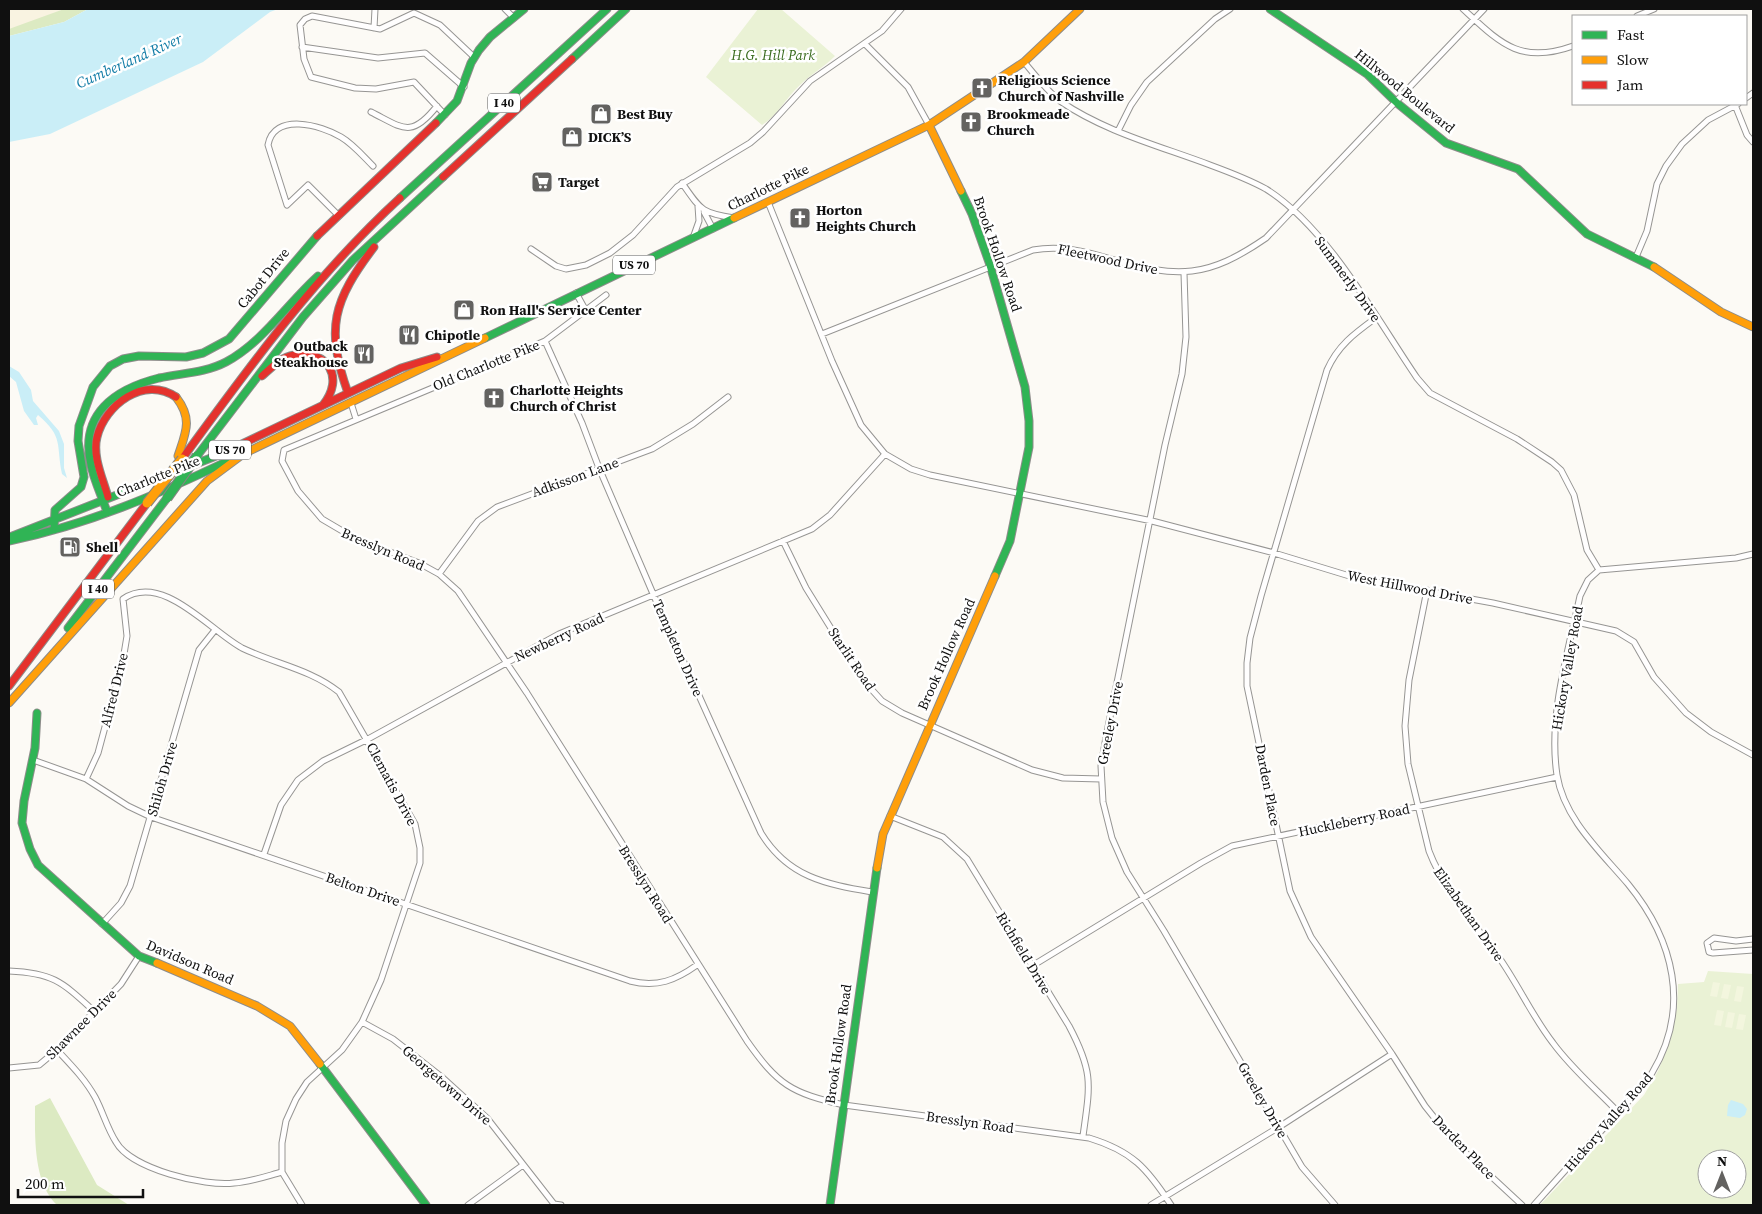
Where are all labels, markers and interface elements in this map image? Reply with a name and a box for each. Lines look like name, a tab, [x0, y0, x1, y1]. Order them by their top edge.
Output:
legend	[1572, 15, 1747, 105]
text: Fast	[1617, 24, 1644, 45]
water label: Cumberland River	[72, 27, 186, 93]
street label: Hillwood Boulevard	[1351, 44, 1459, 138]
park label: H.G. Hill Park	[730, 45, 815, 65]
text: Slow	[1617, 49, 1649, 70]
place label: Religious Science Church of Nashville	[998, 70, 1124, 106]
text: Jam	[1616, 74, 1644, 95]
church icon: Religious Science Church of Nashville	[970, 76, 994, 100]
road number: I 40	[488, 94, 520, 112]
shop icon: Best Buy	[589, 102, 613, 126]
place label: Best Buy	[617, 104, 673, 124]
place label: Brookmeade Church	[987, 104, 1070, 140]
church icon: Brookmeade Church	[959, 110, 983, 134]
shop icon: DICK’S	[560, 125, 584, 149]
place label: DICK’S	[588, 127, 632, 147]
street label: Charlotte Pike	[724, 159, 812, 215]
supermarket icon: Target	[530, 170, 554, 194]
place label: Target	[558, 172, 600, 192]
street label: Brook Hollow Road	[969, 194, 1027, 314]
place label: Horton Heights Church	[816, 200, 917, 236]
church icon: Horton Heights Church	[788, 206, 812, 230]
street label: Summerly Drive	[1310, 232, 1386, 326]
street label: Fleetwood Drive	[1056, 239, 1160, 279]
street label: Cabot Drive	[232, 243, 294, 313]
road number: US 70	[613, 256, 655, 274]
shop icon: Ron Hall's Service Center	[452, 298, 476, 322]
place label: Ron Hall's Service Center	[480, 300, 642, 320]
restaurant icon: Chipotle	[397, 323, 421, 347]
place label: Chipotle	[425, 325, 480, 345]
street label: Old Charlotte Pike	[430, 334, 542, 396]
place label: Outback Steakhouse	[274, 336, 349, 372]
restaurant icon: Outback Steakhouse	[352, 342, 376, 366]
place label: Charlotte Heights Church of Christ	[510, 380, 624, 416]
church icon: Charlotte Heights Church of Christ	[482, 386, 506, 410]
road number: US 70	[209, 440, 251, 460]
street label: Charlotte Pike	[113, 450, 203, 502]
street label: Adkisson Lane	[529, 452, 621, 502]
street label: Bresslyn Road	[338, 523, 428, 575]
fuel station icon: Shell	[58, 535, 82, 559]
place label: Shell	[86, 537, 119, 557]
street label: West Hillwood Drive	[1345, 565, 1475, 609]
road number: I 40	[82, 580, 114, 598]
street label: Brook Hollow Road	[912, 595, 980, 713]
street label: Templeton Drive	[648, 596, 708, 700]
street label: Hickory Valley Road	[1546, 604, 1588, 732]
street label: Newberry Road	[511, 607, 607, 667]
street label: Starlit Road	[823, 623, 881, 695]
street label: Alfred Drive	[95, 651, 133, 729]
street label: Greeley Drive	[1092, 679, 1128, 767]
street label: Shiloh Drive	[142, 739, 182, 819]
street label: Clematis Drive	[362, 739, 422, 829]
street label: Darden Place	[1250, 742, 1286, 828]
street label: Huckleberry Road	[1296, 798, 1412, 842]
street label: Bresslyn Road	[614, 841, 678, 927]
street label: Elizabethan Drive	[1429, 863, 1509, 965]
street label: Belton Drive	[323, 867, 403, 911]
street label: Richfield Drive	[991, 908, 1057, 998]
street label: Davidson Road	[143, 935, 237, 989]
street label: Brook Hollow Road	[820, 983, 856, 1105]
street label: Shawnee Drive	[41, 984, 121, 1064]
street label: Georgetown Drive	[398, 1040, 496, 1130]
street label: Greeley Drive	[1233, 1058, 1293, 1142]
street label: Hickory Valley Road	[1559, 1068, 1657, 1176]
street label: Bresslyn Road	[925, 1106, 1015, 1138]
street label: Darden Place	[1428, 1110, 1500, 1184]
north arrow	[1697, 1149, 1747, 1199]
text: N	[1717, 1151, 1727, 1171]
scale bar	[18, 1166, 142, 1198]
text: 200 m	[25, 1173, 65, 1194]

